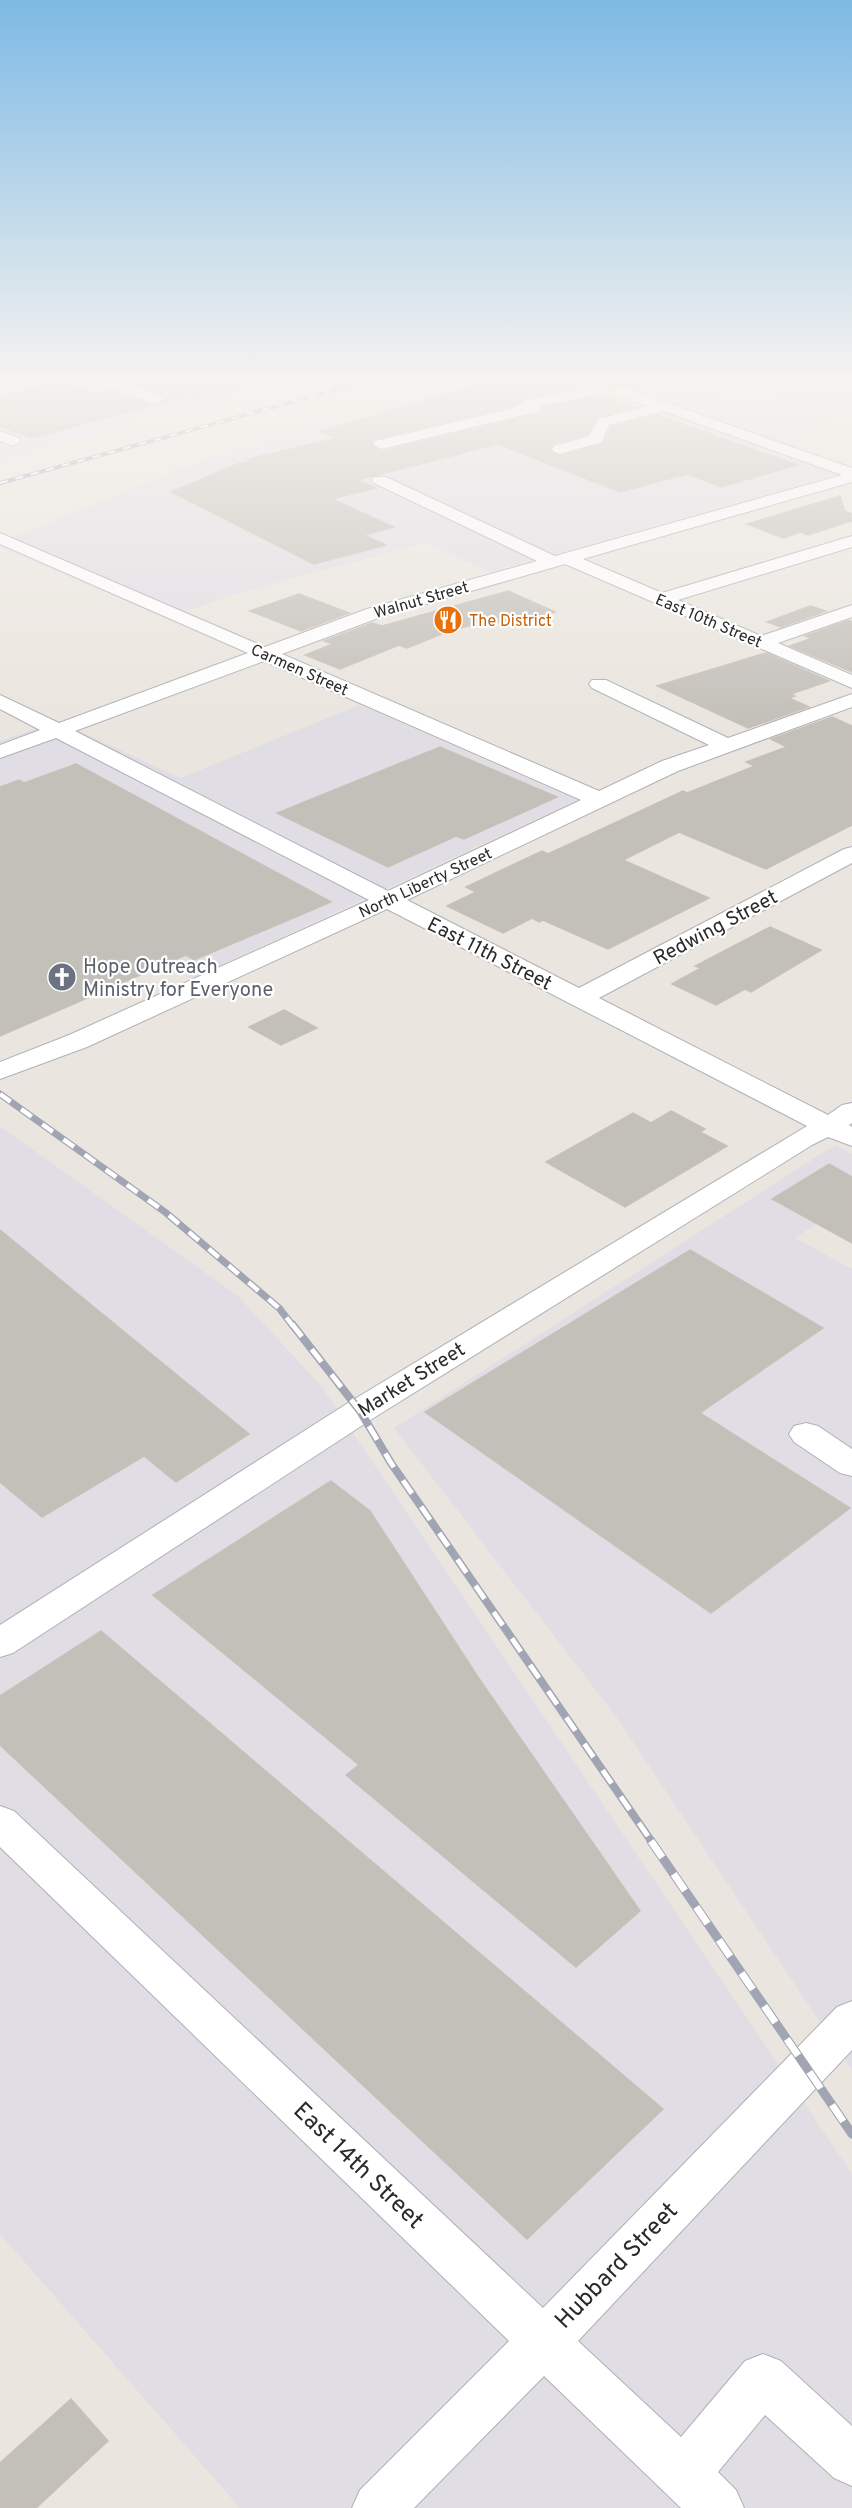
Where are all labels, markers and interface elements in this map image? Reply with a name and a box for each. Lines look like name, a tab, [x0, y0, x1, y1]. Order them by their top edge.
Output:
street label: Walnut Street	[372, 578, 471, 624]
street label: East 10th Street	[652, 590, 765, 653]
restaurant icon: The District	[432, 604, 464, 636]
place label: The District	[469, 612, 552, 632]
street label: Carmen Street	[247, 640, 351, 701]
street label: North Liberty Street	[356, 844, 496, 923]
street label: Redwing Street	[649, 885, 783, 972]
street label: East 11th Street	[422, 912, 556, 997]
place label: Hope Outreach Ministry for Everyone	[83, 955, 273, 1004]
church icon: Hope Outreach Ministry for Everyone	[46, 961, 78, 993]
street label: Market Street	[354, 1337, 471, 1424]
street label: East 14th Street	[286, 2097, 429, 2236]
street label: Hubbard Street	[550, 2197, 685, 2336]

